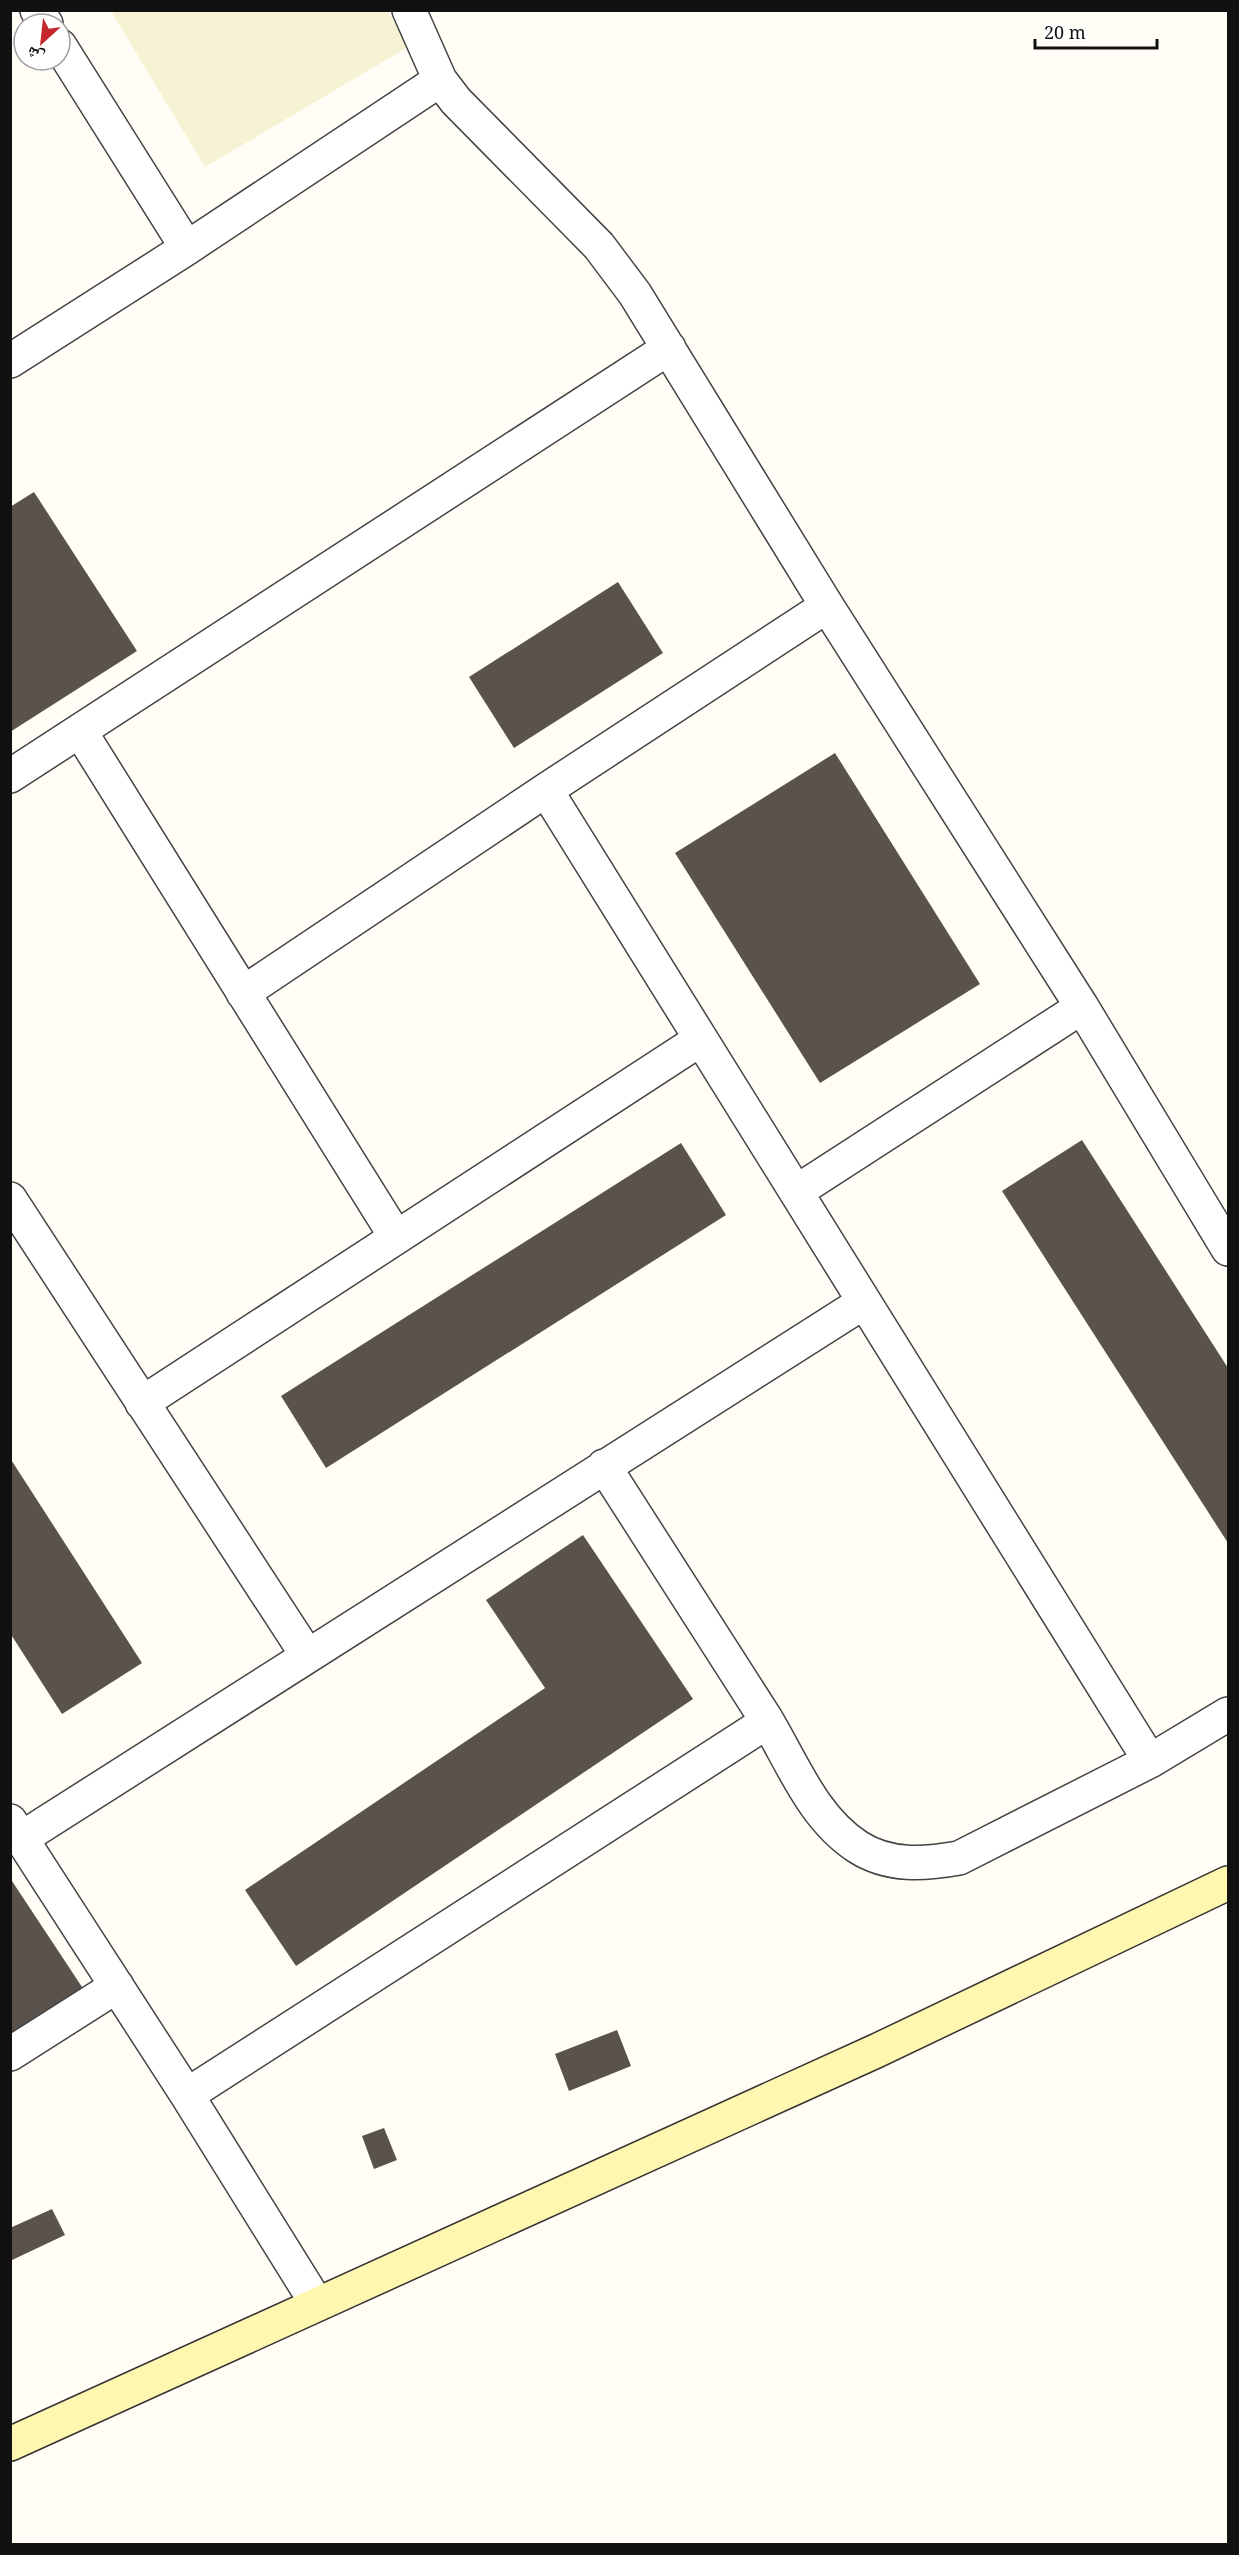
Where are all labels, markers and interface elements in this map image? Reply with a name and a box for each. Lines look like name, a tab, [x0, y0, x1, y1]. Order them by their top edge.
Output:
north arrow	[12, 12, 72, 72]
scale bar	[1035, 12, 1156, 50]
text: 20 m	[1044, 20, 1086, 44]
text: ش	[23, 42, 48, 69]

